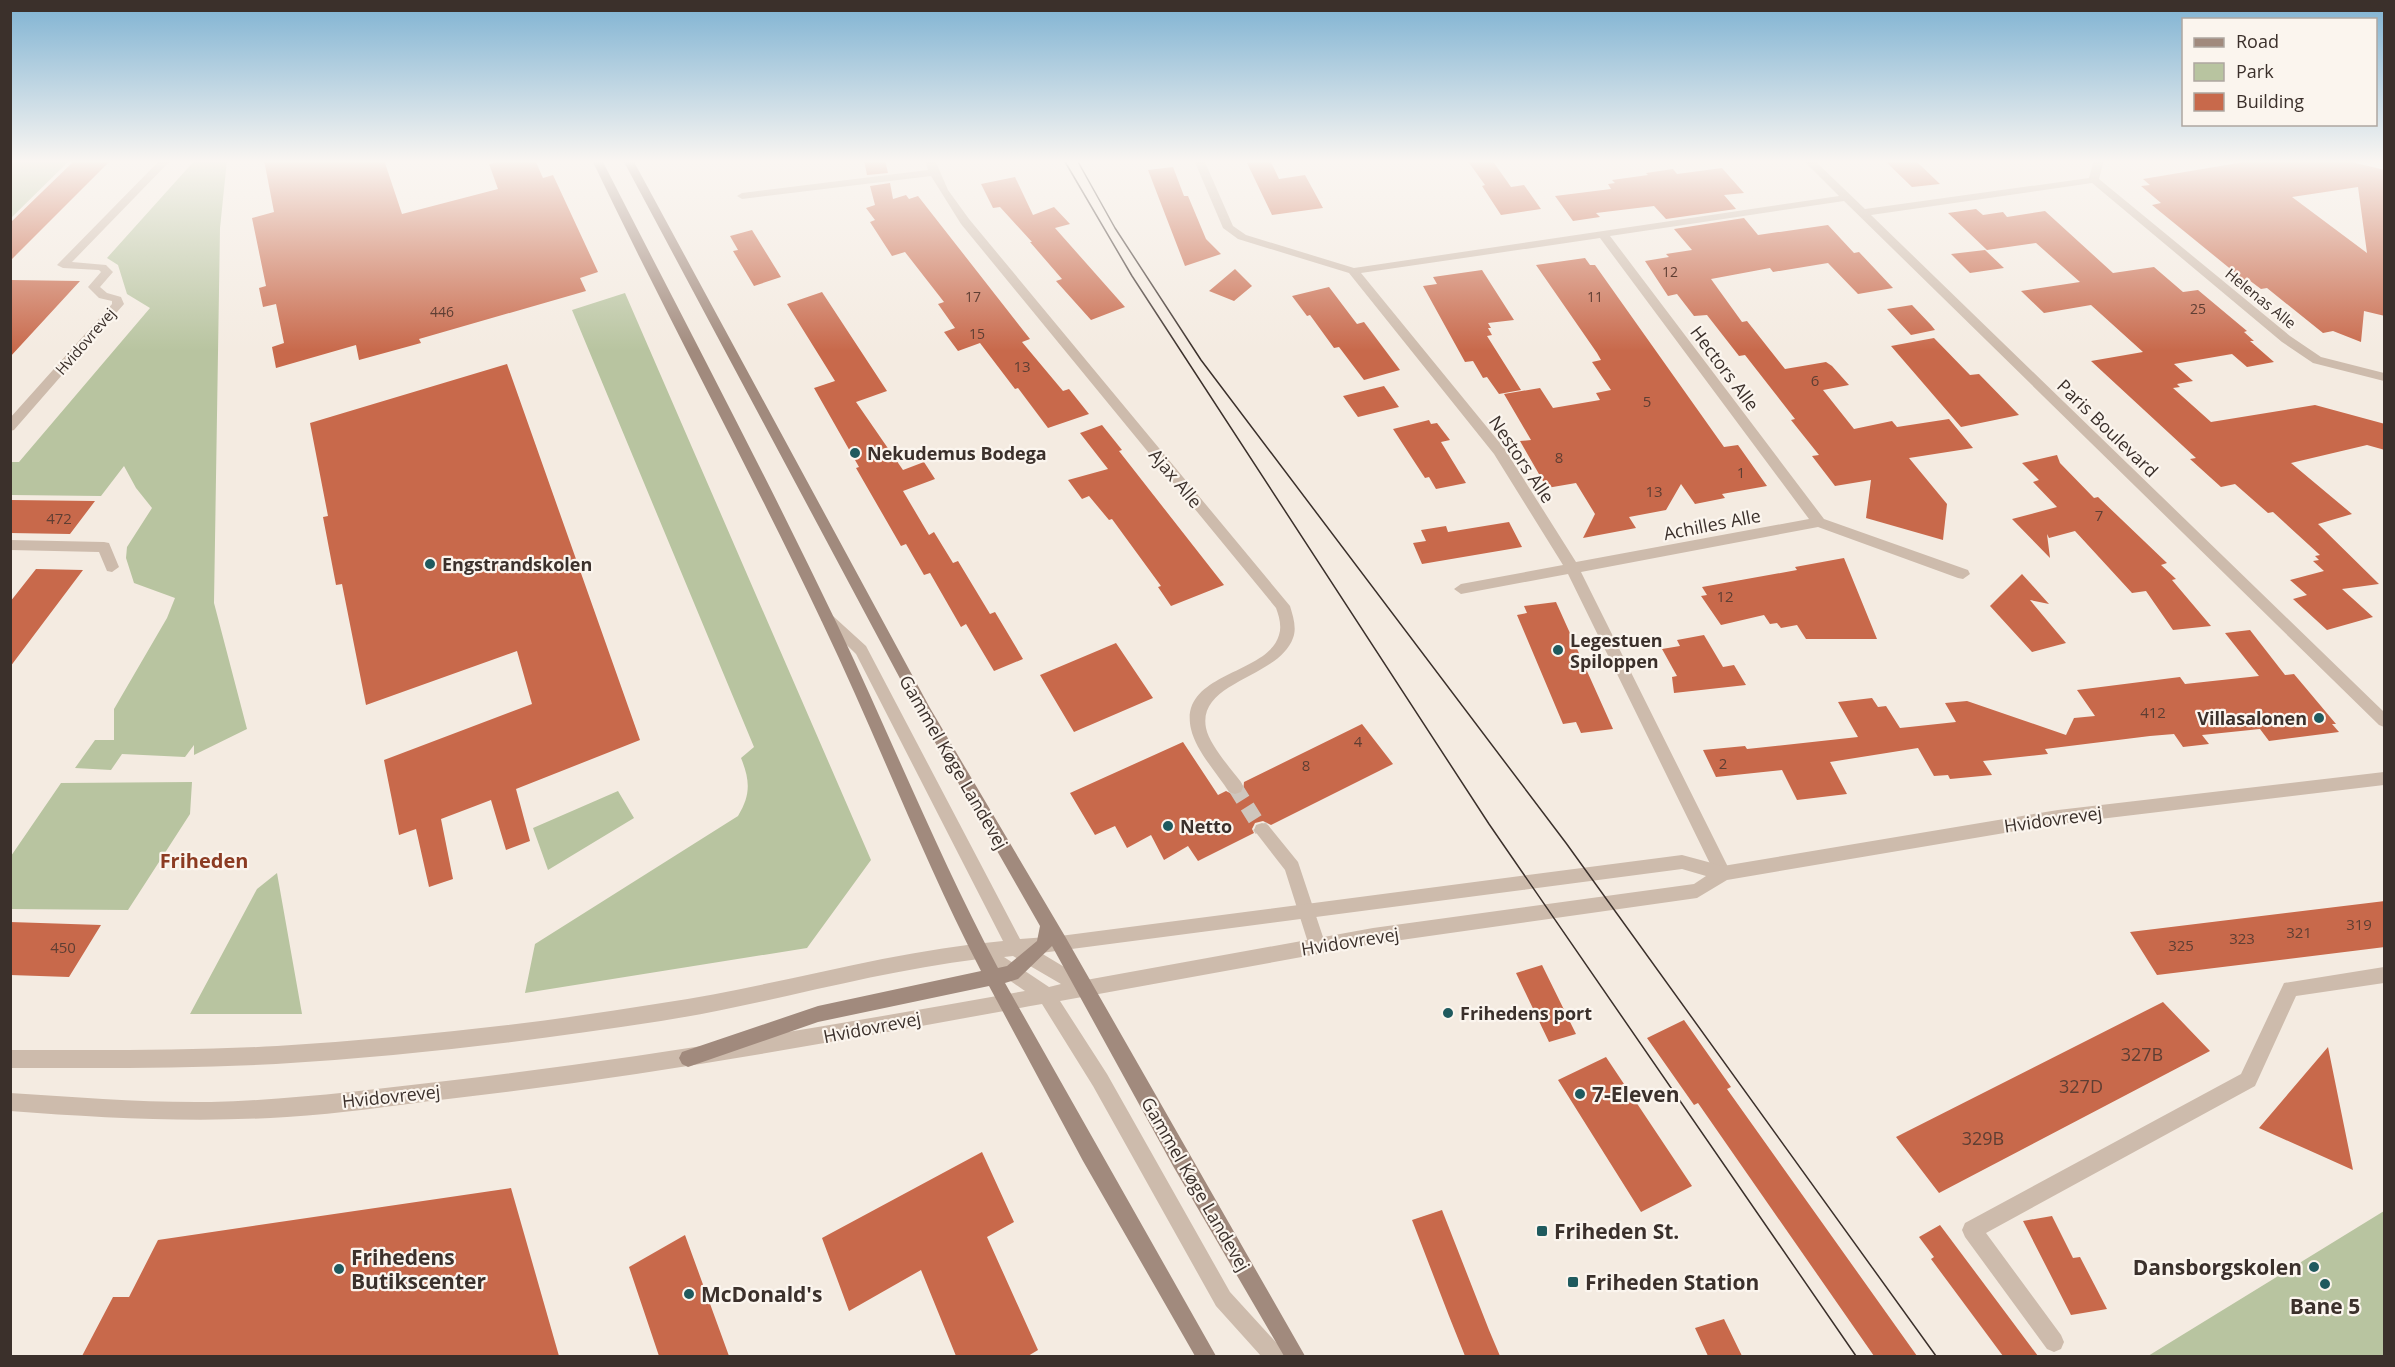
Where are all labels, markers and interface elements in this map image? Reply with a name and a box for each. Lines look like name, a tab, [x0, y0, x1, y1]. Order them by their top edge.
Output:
legend	[2182, 18, 2377, 126]
text: Road	[2236, 29, 2279, 53]
text: Park	[2236, 59, 2274, 83]
text: Building	[2236, 89, 2304, 113]
house number: 12	[1662, 262, 1678, 281]
street label: Helenas Alle	[2221, 263, 2301, 333]
house number: 17	[965, 287, 981, 306]
house number: 11	[1587, 287, 1603, 306]
house number: 25	[2190, 299, 2206, 318]
house number: 446	[430, 302, 454, 321]
street label: Hvidovrevej	[50, 303, 120, 379]
street label: Hectors Alle	[1685, 321, 1765, 415]
house number: 15	[969, 324, 985, 343]
house number: 13	[1013, 356, 1031, 376]
house number: 6	[1811, 370, 1819, 390]
street label: Paris Boulevard	[2052, 374, 2164, 482]
house number: 5	[1643, 391, 1651, 411]
street label: Nestors Alle	[1484, 411, 1560, 507]
place label: Nekudemus Bodega	[867, 441, 1047, 465]
street label: Ajax Alle	[1144, 443, 1208, 513]
marker: Nekudemus Bodega	[848, 446, 862, 460]
house number: 8	[1555, 447, 1563, 467]
house number: 1	[1737, 462, 1745, 482]
house number: 13	[1645, 481, 1663, 501]
street label: Achilles Alle	[1661, 503, 1763, 545]
house number: 7	[2095, 505, 2103, 525]
house number: 472	[46, 508, 72, 528]
place label: Engstrandskolen	[442, 552, 592, 576]
marker: Engstrandskolen	[423, 557, 437, 571]
house number: 12	[1716, 586, 1734, 606]
place label: Legestuen Spiloppen	[1570, 628, 1663, 673]
marker: Legestuen Spiloppen	[1551, 643, 1565, 657]
street label: Gammel Køge Landevej	[894, 671, 1014, 853]
house number: 412	[2140, 702, 2166, 722]
place label: Villasalonen	[2197, 706, 2307, 730]
marker: Villasalonen	[2312, 711, 2326, 725]
house number: 4	[1354, 731, 1363, 751]
house number: 2	[1719, 753, 1727, 773]
house number: 8	[1302, 755, 1310, 775]
street label: Hvidovrevej	[2002, 800, 2104, 838]
place label: Netto	[1180, 814, 1232, 838]
marker: Netto	[1161, 819, 1175, 833]
district label: Friheden	[160, 847, 248, 874]
house number: 319	[2346, 914, 2372, 934]
street label: Hvidovrevej	[1299, 921, 1401, 961]
house number: 321	[2286, 922, 2312, 942]
house number: 323	[2229, 928, 2255, 948]
house number: 325	[2168, 935, 2194, 955]
house number: 450	[50, 937, 76, 957]
place label: Frihedens port	[1460, 1001, 1592, 1025]
street label: Hvidovrevej	[821, 1006, 923, 1048]
marker: Frihedens port	[1441, 1006, 1455, 1020]
house number: 327B	[2121, 1042, 2163, 1066]
house number: 327D	[2059, 1074, 2103, 1098]
street label: Hvidovrevej	[341, 1079, 441, 1113]
place label: 7-Eleven	[1592, 1080, 1680, 1108]
marker: 7-Eleven	[1573, 1087, 1587, 1101]
street label: Gammel Køge Landevej	[1136, 1093, 1256, 1275]
house number: 329B	[1962, 1126, 2004, 1150]
place label: Friheden St.	[1554, 1217, 1679, 1245]
marker: Friheden St.	[1535, 1224, 1549, 1238]
place label: Frihedens Butikscenter	[351, 1243, 486, 1295]
place label: Dansborgskolen	[2133, 1253, 2302, 1281]
marker: Dansborgskolen	[2307, 1260, 2321, 1274]
marker: Frihedens Butikscenter	[332, 1262, 346, 1276]
place label: Friheden Station	[1585, 1268, 1759, 1296]
marker: Friheden Station	[1566, 1275, 1580, 1289]
marker: Bane 5	[2318, 1277, 2332, 1291]
place label: McDonald's	[701, 1280, 822, 1308]
marker: McDonald's	[682, 1287, 696, 1301]
place label: Bane 5	[2290, 1292, 2360, 1320]

